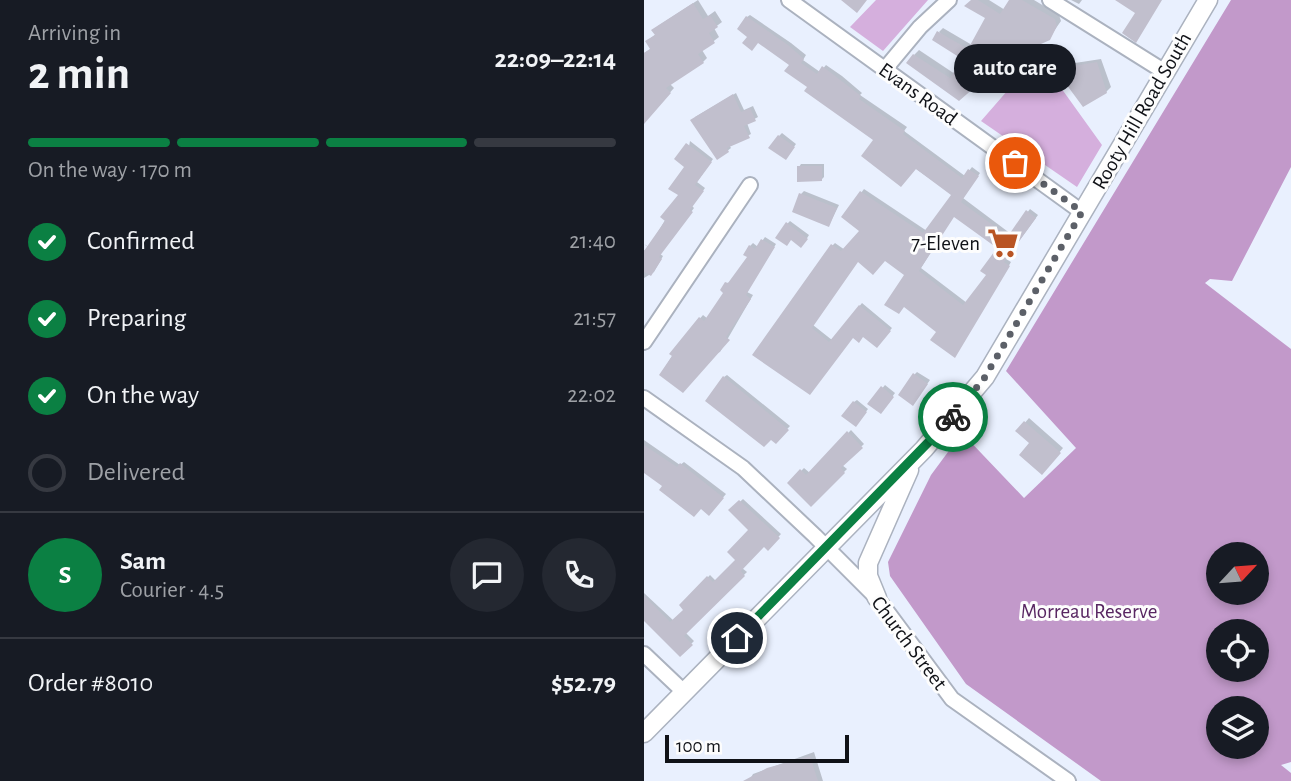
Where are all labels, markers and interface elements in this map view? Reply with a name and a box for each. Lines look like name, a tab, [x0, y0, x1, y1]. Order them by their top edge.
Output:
text: Arriving in	[28, 22, 121, 45]
street label: Rooty Hill Road South	[1089, 29, 1195, 193]
callout: auto care	[954, 44, 1076, 93]
text: 22:09–22:14	[495, 46, 616, 72]
text: 2 min	[28, 51, 130, 97]
text: auto care	[973, 57, 1057, 80]
street label: Evans Road	[875, 59, 961, 129]
pin	[985, 133, 1045, 193]
icon: bag	[996, 144, 1034, 182]
text: On the way · 170 m	[28, 159, 192, 182]
icon: check	[28, 223, 66, 261]
supermarket icon: 7-Eleven	[986, 226, 1020, 260]
text: Confirmed	[87, 228, 195, 254]
text: 21:40	[569, 230, 616, 253]
place label: 7-Eleven	[911, 233, 980, 254]
icon: check	[28, 300, 66, 338]
text: Preparing	[87, 305, 186, 331]
text: 21:57	[573, 307, 616, 330]
icon: check	[28, 377, 66, 415]
text: On the way	[87, 382, 199, 408]
courier	[918, 382, 988, 452]
text: 22:02	[567, 384, 616, 407]
icon: bike	[934, 398, 972, 436]
text: Delivered	[87, 459, 185, 485]
button: chat	[450, 538, 524, 612]
button: phone	[542, 538, 616, 612]
north arrow	[1206, 542, 1269, 606]
map controls	[1206, 542, 1269, 759]
text: Sam	[120, 548, 166, 574]
text: S	[59, 562, 71, 588]
text: Courier · 4.5	[120, 579, 224, 602]
street label: Church Street	[867, 592, 951, 694]
park label: Morreau Reserve	[1021, 601, 1157, 622]
pin	[707, 608, 767, 668]
icon: home	[718, 619, 756, 657]
button: locate	[1206, 619, 1269, 682]
text: Order #8010	[28, 670, 153, 696]
text: $52.79	[551, 670, 616, 696]
button: layers	[1206, 696, 1269, 759]
scale bar	[665, 732, 849, 764]
text: 100 m	[676, 737, 721, 756]

